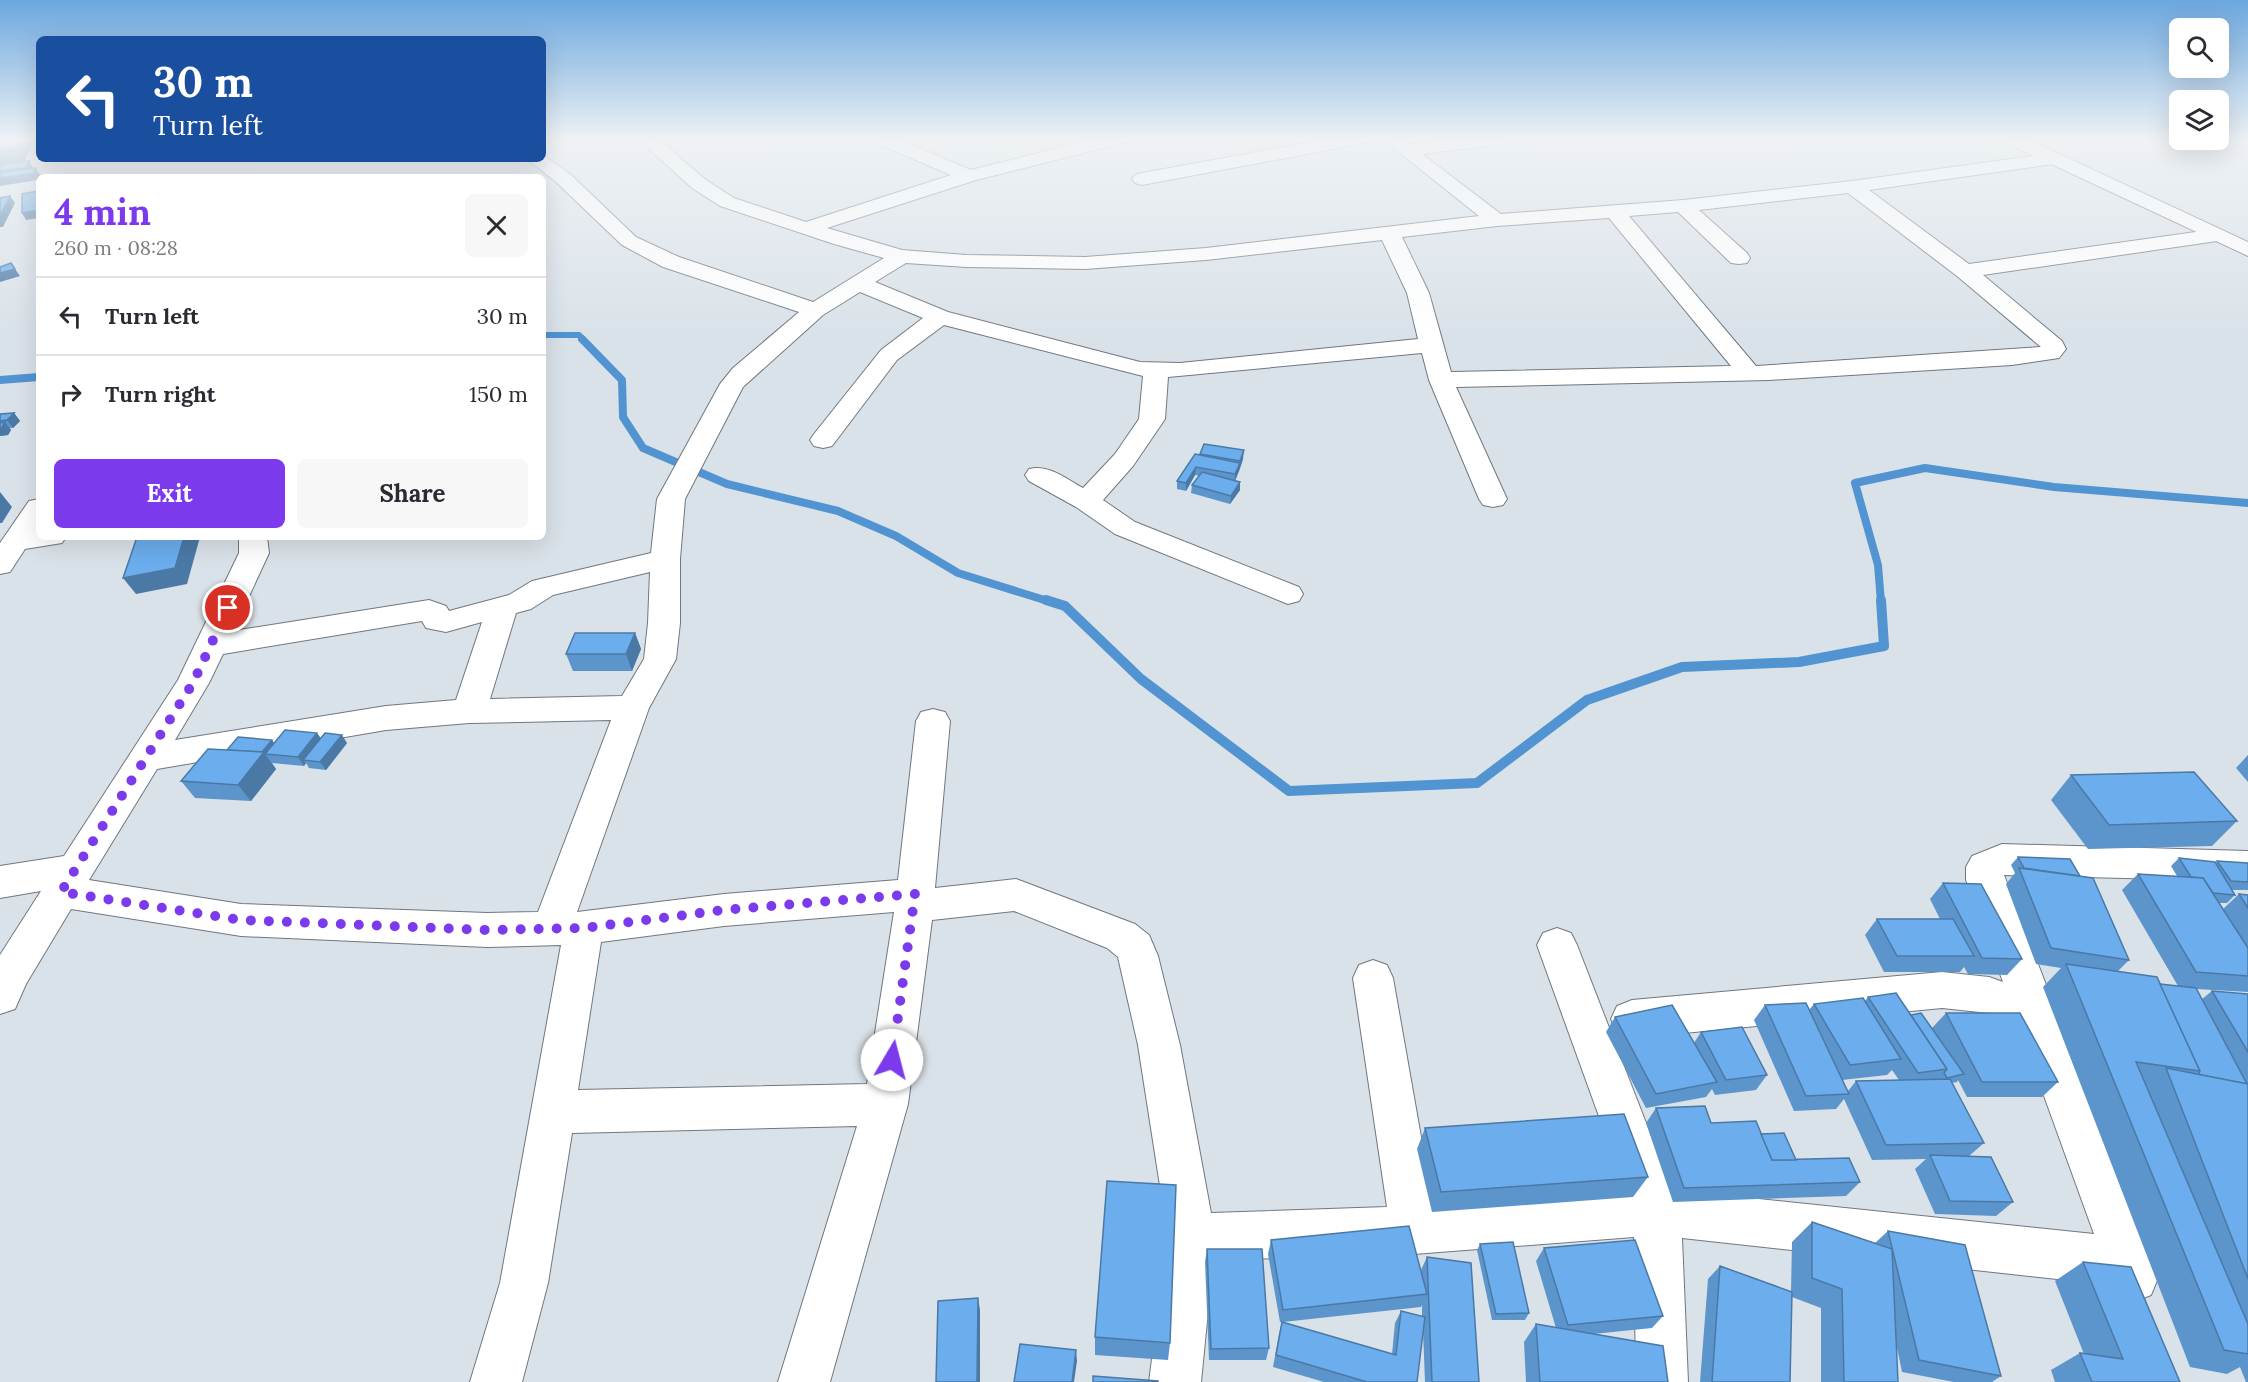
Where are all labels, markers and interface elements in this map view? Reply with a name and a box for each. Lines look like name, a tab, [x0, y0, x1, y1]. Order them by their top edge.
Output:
map controls	[2169, 18, 2229, 150]
button: search	[2169, 18, 2229, 78]
text: 30 m	[153, 55, 253, 109]
icon: left	[54, 60, 132, 138]
button: layers	[2169, 90, 2229, 150]
text: Turn left	[153, 108, 263, 142]
text: 4 min	[54, 189, 151, 235]
button: close	[465, 194, 528, 257]
text: 260 m · 08:28	[54, 235, 178, 260]
icon: left	[54, 300, 87, 333]
text: Turn left	[105, 302, 199, 330]
text: 30 m	[477, 302, 528, 330]
icon: right	[54, 378, 87, 411]
text: Turn right	[105, 380, 216, 408]
text: 150 m	[469, 380, 528, 408]
button: Exit	[54, 459, 285, 528]
button: Share	[297, 459, 528, 528]
pin	[202, 582, 253, 633]
icon: arrive	[211, 591, 244, 624]
position arrow	[860, 1028, 924, 1092]

